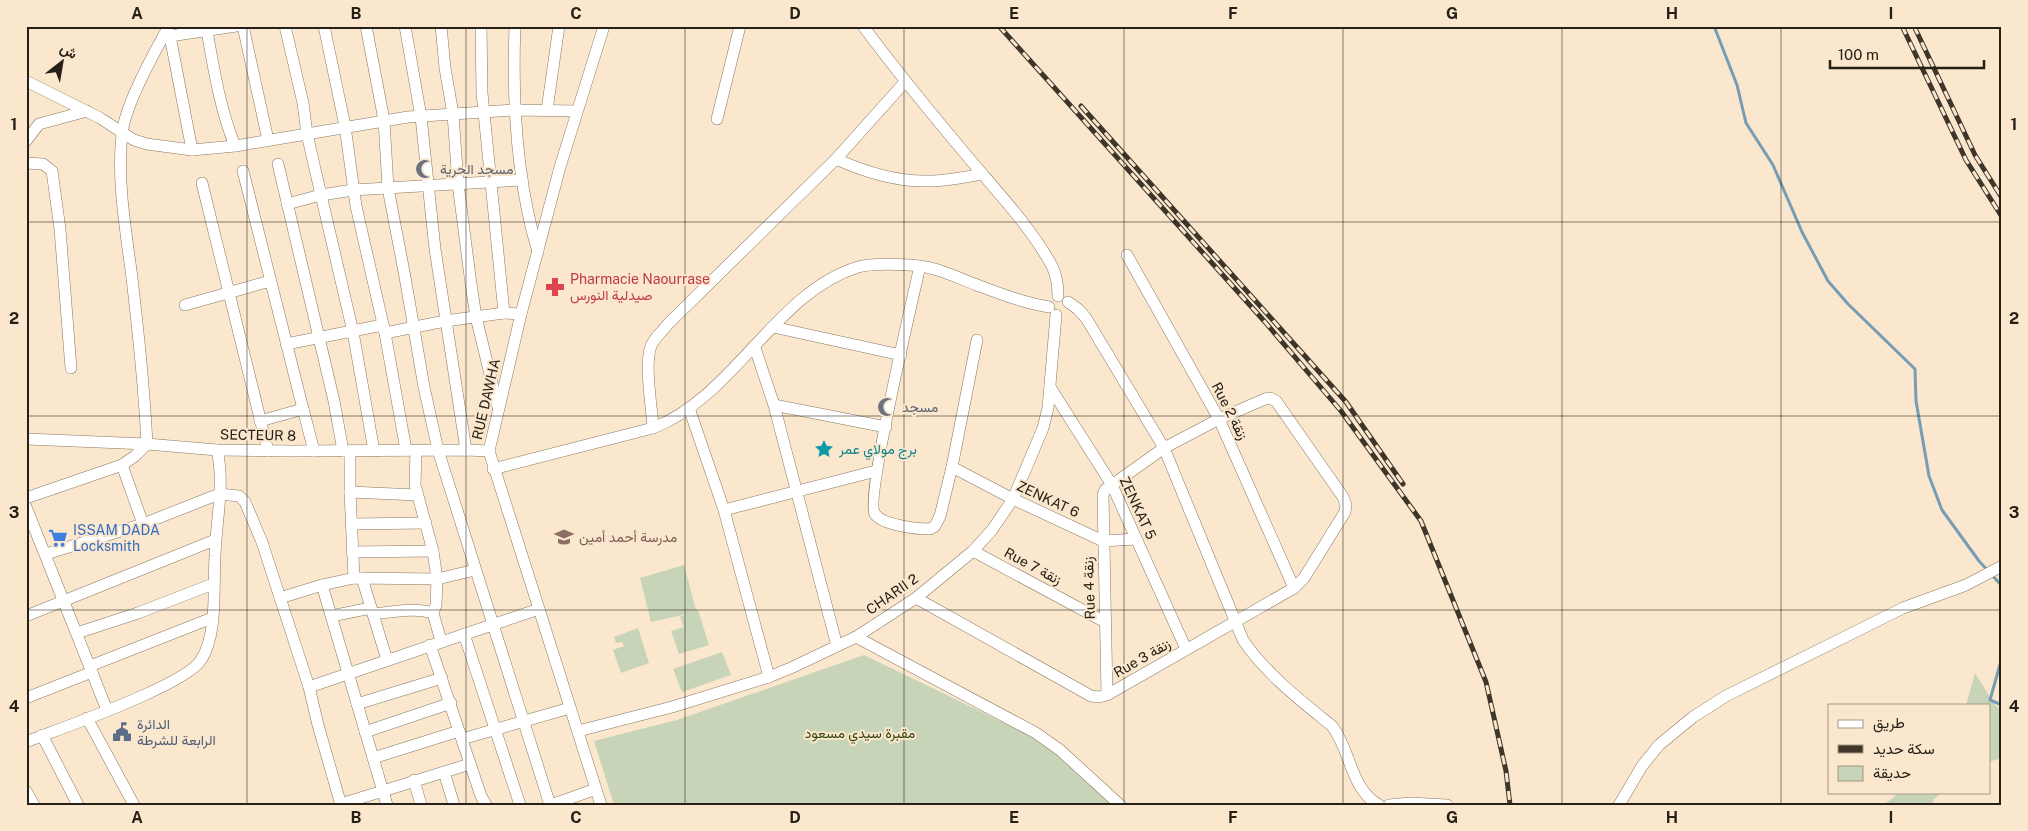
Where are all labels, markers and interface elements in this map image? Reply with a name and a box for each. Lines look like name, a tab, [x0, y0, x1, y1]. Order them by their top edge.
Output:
text: A	[131, 4, 143, 23]
text: B	[351, 4, 362, 23]
text: C	[570, 4, 582, 23]
text: D	[789, 4, 801, 23]
text: E	[1009, 4, 1019, 23]
text: F	[1228, 4, 1238, 23]
text: G	[1446, 4, 1458, 23]
text: H	[1666, 4, 1678, 23]
text: I	[1889, 4, 1893, 23]
north arrow	[38, 38, 88, 88]
scale bar	[1830, 38, 1984, 70]
text: ش	[57, 40, 80, 63]
text: 100 m	[1838, 46, 1879, 63]
text: 1	[11, 115, 17, 134]
text: 1	[2011, 115, 2017, 134]
mosque icon: مسجد الحرية	[414, 158, 436, 180]
place label: مسجد الحرية	[440, 161, 514, 178]
place label: Pharmacie Naourrase صيدلية النورس	[570, 271, 710, 304]
pharmacy icon: Pharmacie Naourrase صيدلية النورس	[544, 276, 566, 298]
text: 2	[9, 309, 19, 328]
text: 2	[2009, 309, 2019, 328]
street label: RUE DAWHA	[469, 357, 503, 441]
street label: Rue 2 زنقة	[1208, 380, 1251, 443]
mosque icon: مسجد	[876, 396, 898, 418]
place label: مسجد	[902, 399, 938, 416]
street label: SECTEUR 8	[220, 426, 296, 444]
place icon: برج مولاي عمر	[813, 438, 835, 460]
place label: برج مولاي عمر	[838, 441, 917, 461]
street label: ZENKAT 5	[1117, 474, 1159, 542]
street label: ZENKAT 6	[1014, 478, 1082, 521]
text: 3	[9, 503, 19, 522]
text: 3	[2009, 503, 2019, 522]
place label: ISSAM DADA Locksmith	[73, 522, 160, 554]
school or university icon: مدرسة أحمد أمين	[553, 526, 575, 548]
supermarket icon: ISSAM DADA Locksmith	[47, 527, 69, 549]
place label: مدرسة أحمد أمين	[579, 529, 677, 546]
street label: Rue 7 زنقة	[1001, 544, 1065, 589]
street label: Rue 4 زنقة	[1080, 556, 1099, 620]
street label: CHARII 2	[863, 570, 921, 618]
street label: Rue 3 زنقة	[1111, 635, 1174, 682]
text: 4	[9, 697, 20, 716]
text: 4	[2009, 697, 2020, 716]
legend	[1828, 704, 1990, 794]
text: طريق	[1873, 714, 1905, 733]
place label: الدائرة الرابعة للشرطة	[137, 716, 216, 749]
public building icon: الدائرة الرابعة للشرطة	[111, 721, 133, 743]
park label: مقبرة سيدي مسعود	[805, 725, 915, 745]
text: سكة حديد	[1873, 740, 1935, 758]
text: حديقة	[1873, 764, 1911, 782]
text: A	[131, 808, 143, 827]
text: B	[351, 808, 362, 827]
text: C	[570, 808, 582, 827]
text: D	[789, 808, 801, 827]
text: E	[1009, 808, 1019, 827]
text: F	[1228, 808, 1238, 827]
text: G	[1446, 808, 1458, 827]
text: H	[1666, 808, 1678, 827]
text: I	[1889, 808, 1893, 827]

